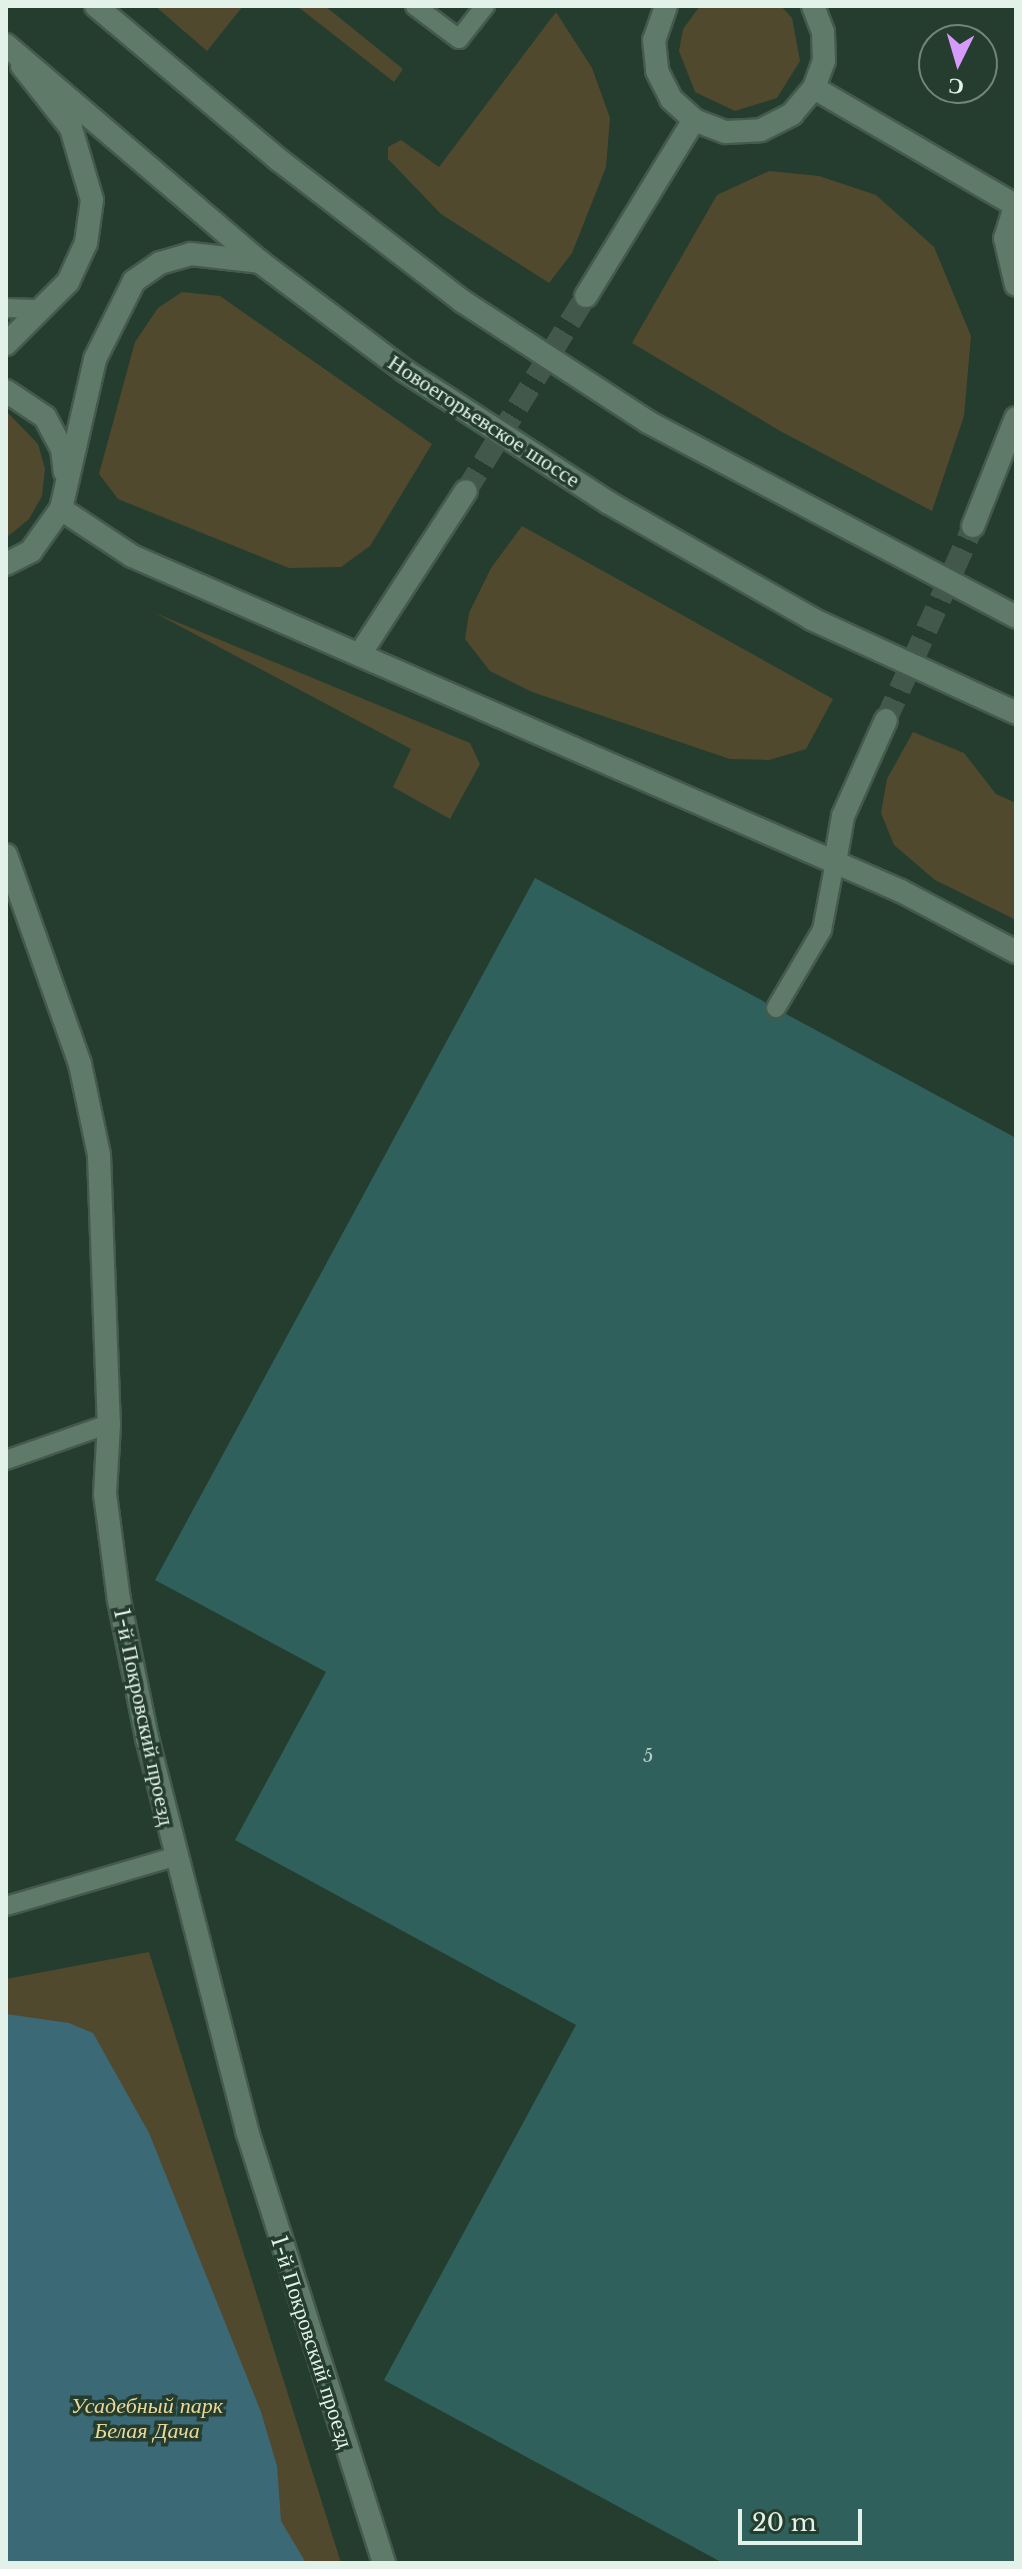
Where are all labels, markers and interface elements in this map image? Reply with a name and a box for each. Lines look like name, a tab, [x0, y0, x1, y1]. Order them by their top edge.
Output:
north arrow	[918, 24, 998, 104]
text: С	[947, 72, 965, 101]
street label: Новоегорьевское шоссе	[383, 349, 585, 493]
street label: 1-й Покровский проезд	[108, 1606, 180, 1828]
house number: 5	[643, 1745, 653, 1767]
street label: 1-й Покровский проезд	[265, 2232, 359, 2452]
park label: Усадебный парк Белая Дача	[71, 2392, 223, 2444]
scale bar	[742, 2493, 866, 2543]
text: 20 m	[752, 2508, 817, 2537]

